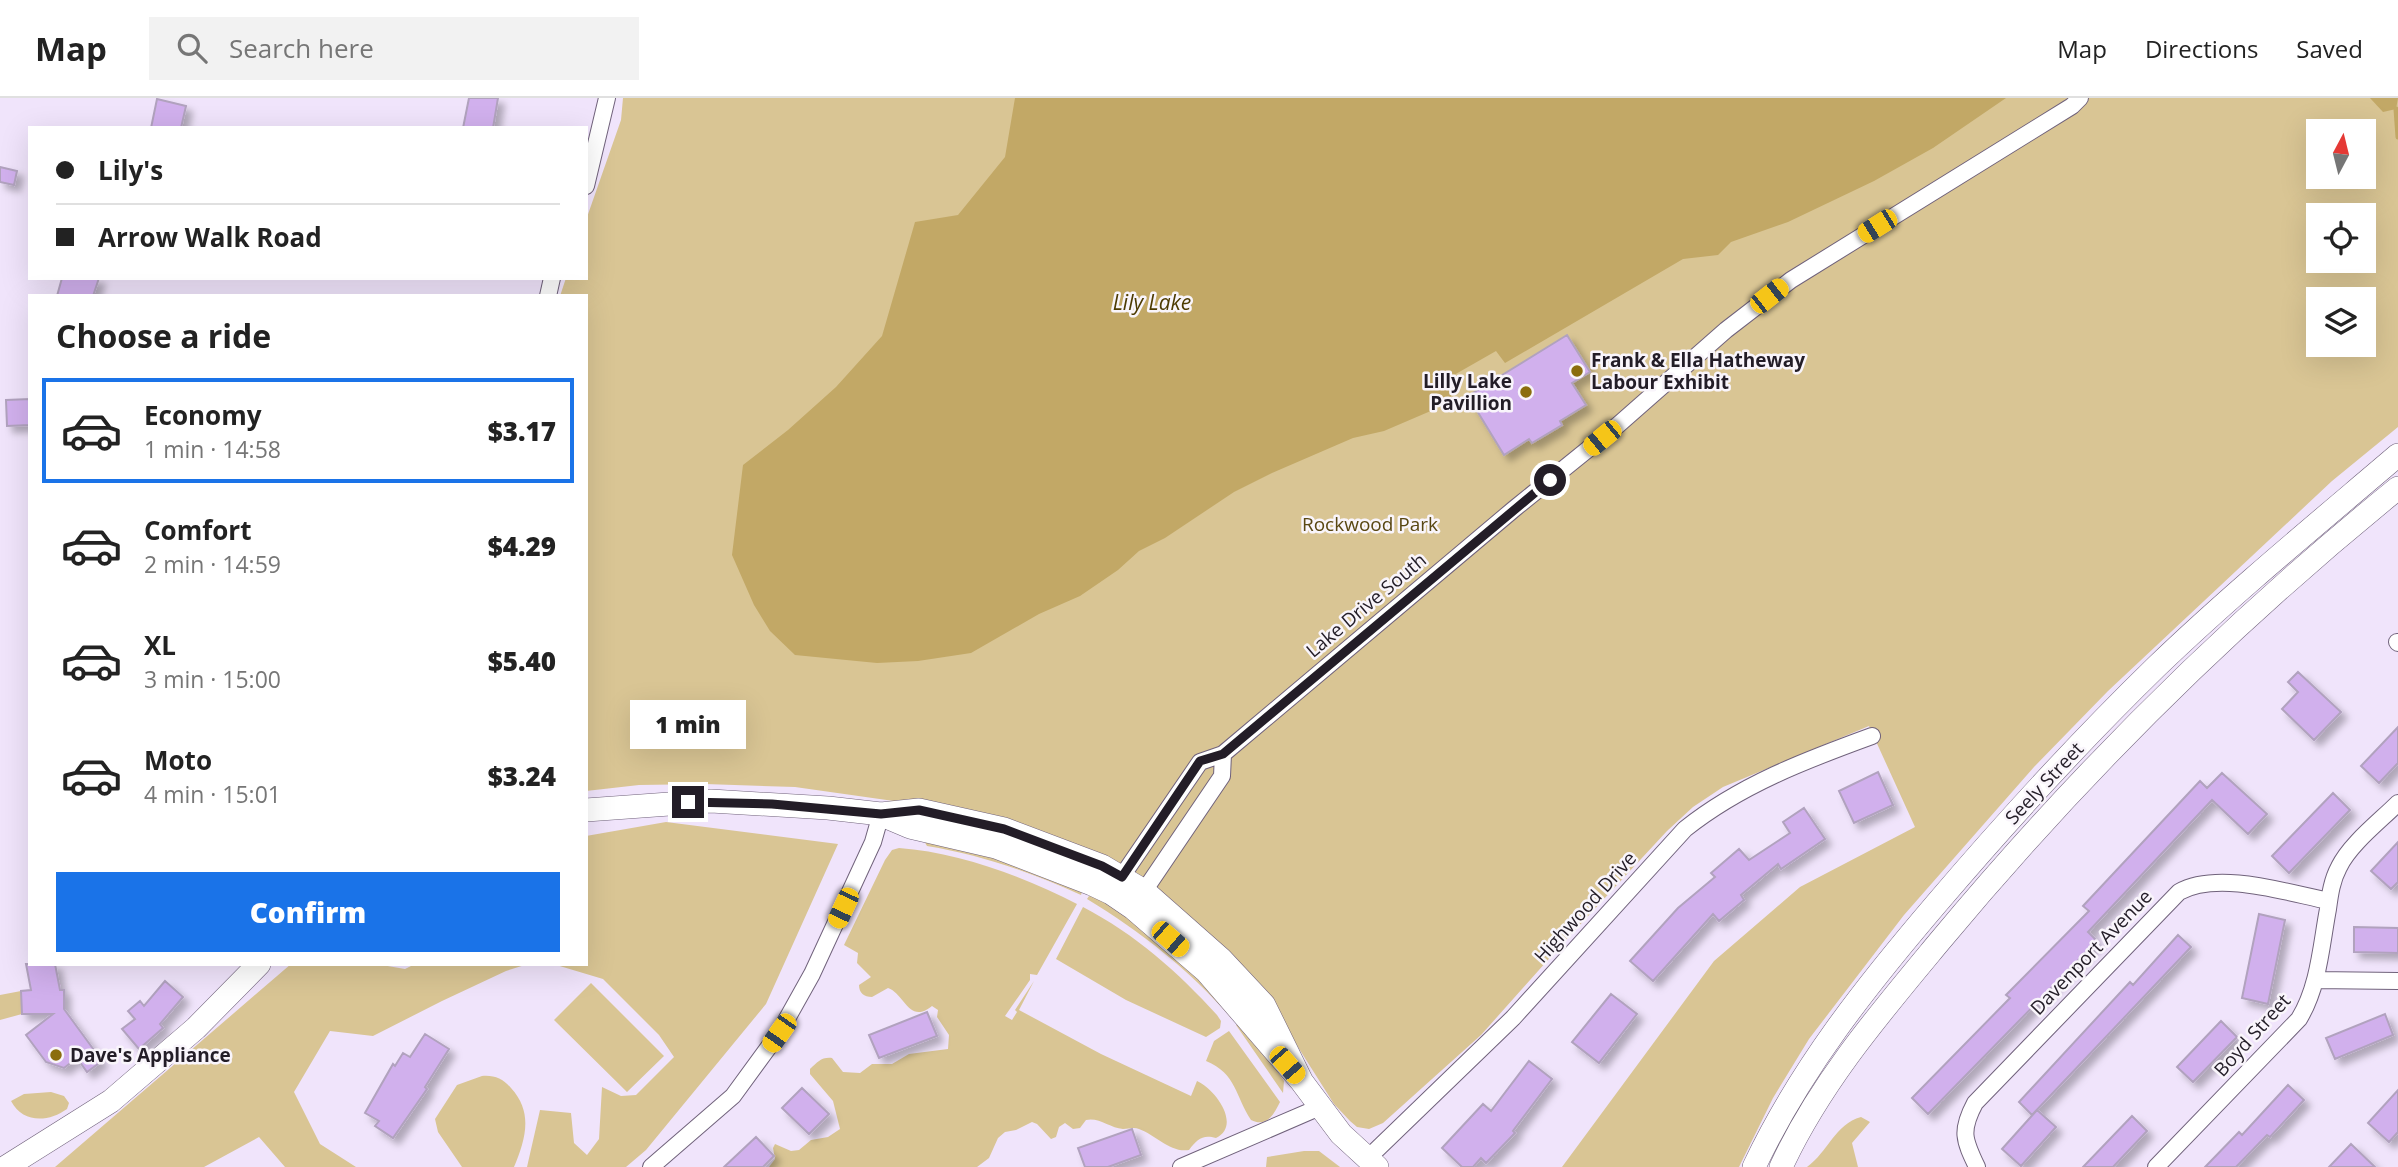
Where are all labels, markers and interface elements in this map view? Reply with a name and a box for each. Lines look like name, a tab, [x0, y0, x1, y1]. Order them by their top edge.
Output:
search box	[149, 17, 639, 80]
text: Map	[35, 26, 107, 71]
icon: search	[173, 29, 211, 67]
text: Search here	[229, 30, 374, 66]
text: Map	[2057, 32, 2107, 65]
text: Directions	[2145, 32, 2258, 65]
text: Saved	[2296, 32, 2363, 65]
north arrow	[2306, 119, 2376, 189]
map controls	[2306, 119, 2376, 357]
text: Lily's	[98, 152, 163, 188]
button: locate	[2306, 203, 2376, 273]
car	[1854, 206, 1901, 246]
text: Arrow Walk Road	[98, 219, 322, 255]
car	[1746, 275, 1793, 317]
button: layers	[2306, 287, 2376, 357]
water label: Lily Lake	[1113, 288, 1191, 316]
text: Choose a ride	[56, 314, 271, 357]
place label: Frank & Ella Hatheway Labour Exhibit	[1591, 347, 1805, 395]
marker: Frank & Ella Hatheway Labour Exhibit	[1569, 363, 1585, 379]
place label: Lilly Lake Pavillion	[1423, 368, 1512, 416]
marker: Lilly Lake Pavillion	[1518, 384, 1534, 400]
text: Economy	[144, 397, 262, 433]
icon: car	[60, 399, 123, 462]
text: $3.17	[488, 413, 556, 449]
car	[1580, 417, 1625, 459]
text: 1 min · 14:58	[144, 433, 281, 465]
route start	[1534, 464, 1566, 496]
park label: Rockwood Park	[1302, 511, 1438, 537]
text: Comfort	[144, 512, 251, 548]
icon: car	[60, 514, 123, 577]
text: $4.29	[488, 528, 556, 564]
street label: Lake Drive South	[1300, 547, 1432, 663]
text: 2 min · 14:59	[144, 548, 281, 580]
text: XL	[144, 627, 176, 663]
icon: car	[60, 629, 123, 692]
text: $5.40	[488, 643, 556, 679]
text: 3 min · 15:00	[144, 663, 281, 695]
callout: 1 min	[630, 700, 746, 750]
text: 1 min	[655, 708, 721, 740]
street label: Seely Street	[1999, 736, 2089, 830]
text: Moto	[144, 742, 212, 778]
icon: car	[60, 744, 123, 807]
text: $3.24	[488, 758, 556, 794]
text: 4 min · 15:01	[144, 778, 281, 810]
route end	[672, 786, 704, 818]
street label: Highwood Drive	[1528, 846, 1642, 968]
button: Confirm	[56, 872, 560, 952]
street label: Davenport Avenue	[2024, 884, 2158, 1020]
car	[825, 885, 862, 931]
car	[1148, 917, 1193, 961]
street label: Boyd Street	[2208, 988, 2296, 1082]
car	[759, 1010, 800, 1056]
place label: Dave's Appliance	[70, 1042, 231, 1068]
car	[1266, 1042, 1309, 1088]
marker: Dave's Appliance	[48, 1047, 64, 1063]

